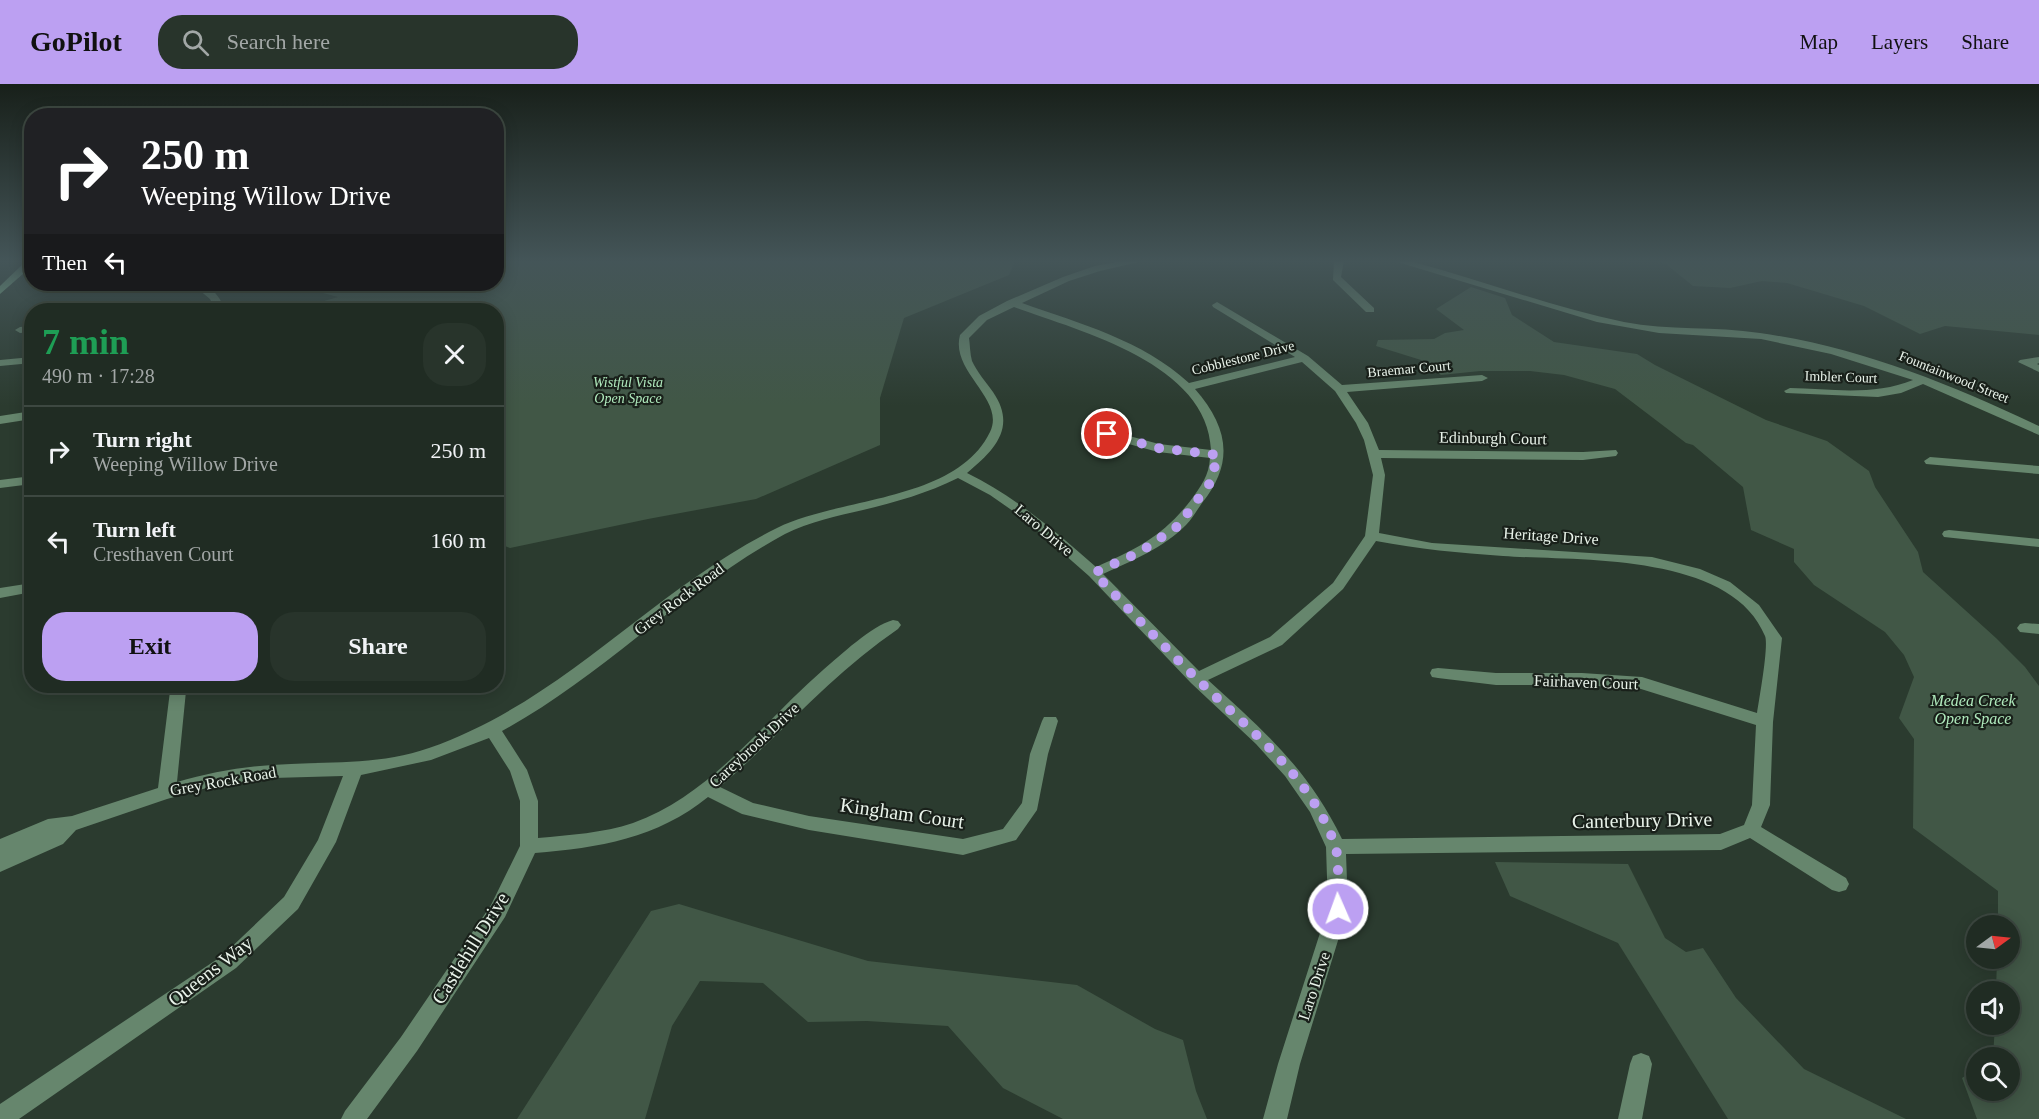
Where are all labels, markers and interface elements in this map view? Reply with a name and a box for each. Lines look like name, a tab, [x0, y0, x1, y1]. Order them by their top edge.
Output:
search box	[158, 15, 578, 69]
text: GoPilot	[30, 26, 122, 57]
icon: search	[179, 26, 212, 59]
text: Search here	[227, 29, 330, 54]
text: Map	[1800, 30, 1838, 54]
text: Layers	[1871, 30, 1928, 54]
text: Share	[1961, 30, 2009, 54]
icon: right	[42, 132, 120, 210]
text: 250 m	[141, 132, 250, 178]
text: Weeping Willow Drive	[141, 181, 391, 211]
icon: left	[99, 246, 132, 279]
text: Then	[42, 250, 87, 275]
text: 7 min	[42, 322, 129, 362]
button: close	[423, 323, 486, 386]
street label: Cobblestone Drive	[1190, 338, 1296, 378]
street label: Fountainwood Street	[1897, 348, 2011, 406]
street label: Braemar Court	[1367, 358, 1451, 380]
text: 490 m · 17:28	[42, 365, 155, 387]
street label: Imbler Court	[1804, 368, 1878, 386]
park label: Wistful Vista Open Space	[593, 375, 663, 406]
pin	[1081, 408, 1132, 459]
icon: arrive	[1090, 417, 1123, 450]
text: Turn right	[93, 427, 192, 452]
street label: Edinburgh Court	[1439, 429, 1548, 448]
icon: right	[42, 435, 75, 468]
text: 250 m	[430, 438, 486, 463]
text: Weeping Willow Drive	[93, 453, 278, 475]
street label: Laro Drive	[1011, 501, 1077, 559]
text: Turn left	[93, 517, 176, 542]
street label: Heritage Drive	[1503, 524, 1599, 549]
icon: left	[42, 525, 75, 558]
text: 160 m	[430, 528, 486, 553]
text: Cresthaven Court	[93, 543, 234, 565]
street label: Grey Rock Road	[631, 560, 728, 639]
button: Exit	[42, 612, 258, 681]
button: Share	[270, 612, 486, 681]
street label: Fairhaven Court	[1534, 672, 1639, 692]
park label: Medea Creek Open Space	[1929, 692, 2016, 728]
street label: Careybrook Drive	[706, 699, 803, 791]
street label: Grey Rock Road	[169, 763, 278, 800]
street label: Kingham Court	[838, 793, 966, 834]
street label: Canterbury Drive	[1572, 808, 1713, 833]
position arrow	[1306, 877, 1370, 941]
street label: Castlehill Drive	[427, 888, 513, 1008]
north arrow	[1966, 915, 2020, 969]
map controls	[1966, 915, 2020, 1101]
street label: Queens Way	[164, 931, 257, 1011]
street label: Laro Drive	[1295, 950, 1333, 1022]
button: sound	[1966, 981, 2020, 1035]
button: search	[1966, 1047, 2020, 1101]

